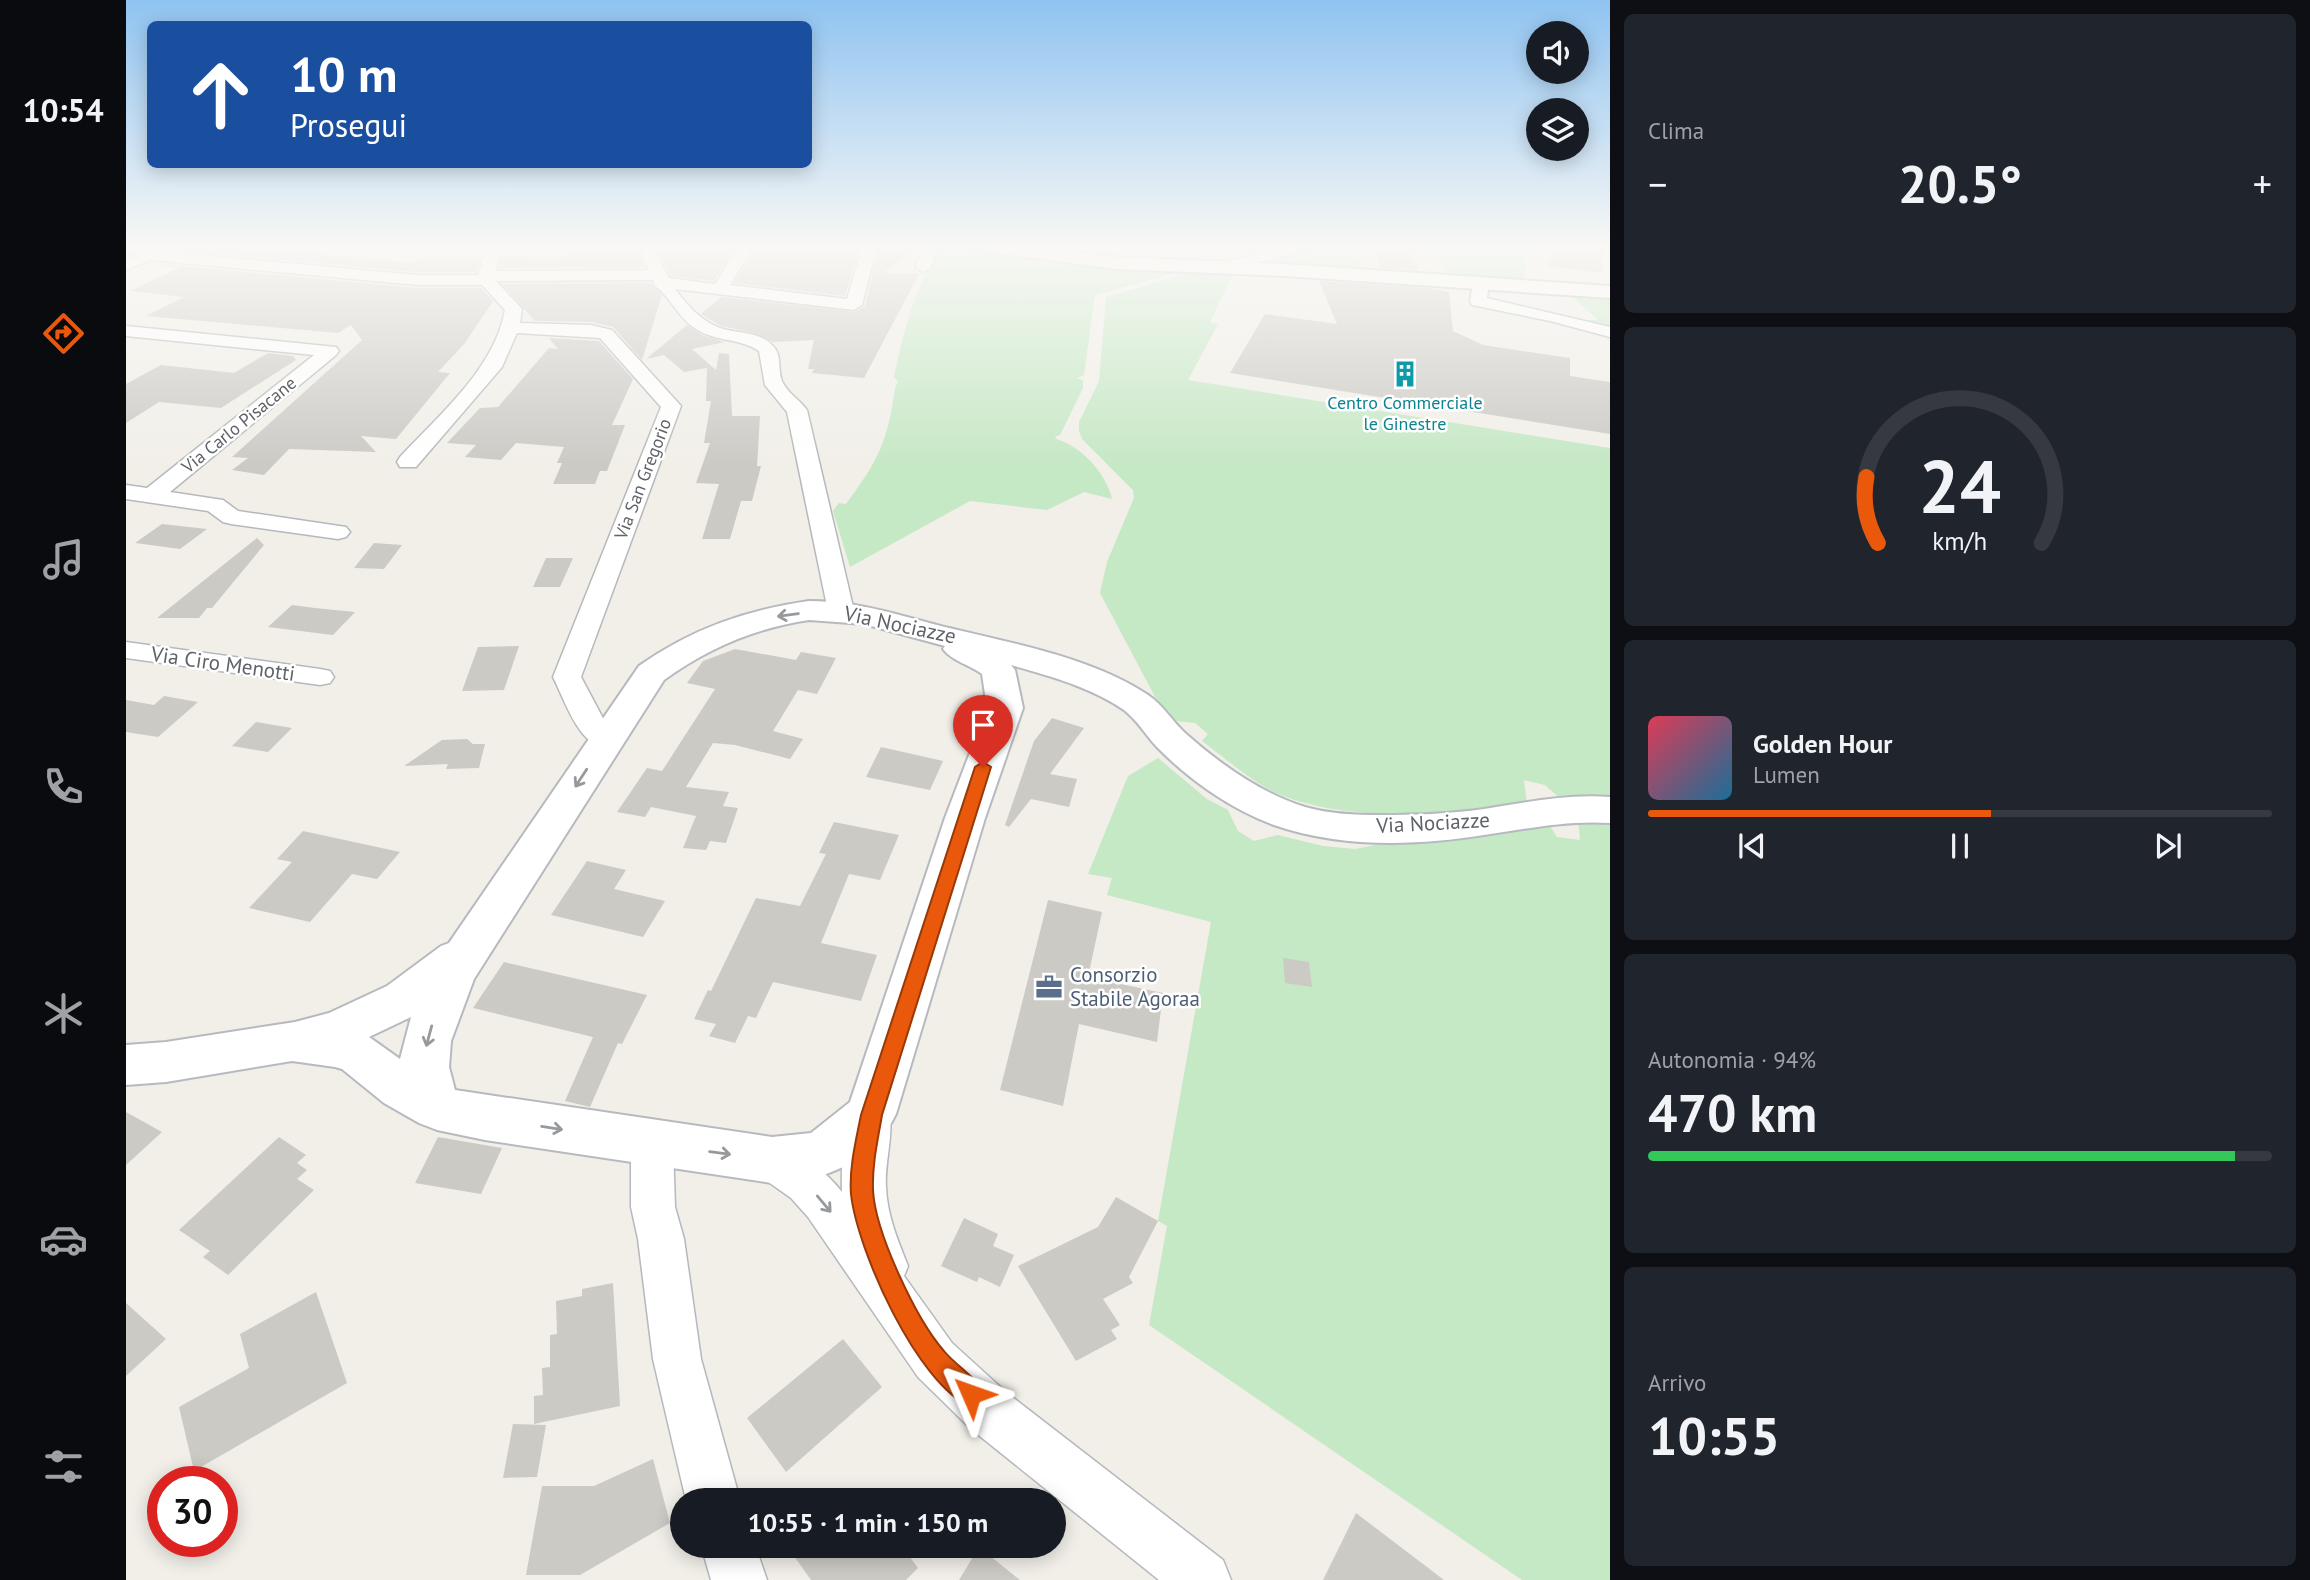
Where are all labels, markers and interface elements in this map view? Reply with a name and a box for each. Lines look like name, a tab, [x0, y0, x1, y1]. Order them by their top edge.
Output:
map controls	[1526, 21, 1589, 161]
button: sound	[1526, 21, 1589, 84]
text: 10 m	[290, 42, 397, 106]
icon: ahead	[175, 49, 266, 140]
text: 10:54	[22, 89, 104, 131]
button: layers	[1526, 98, 1589, 161]
text: Prosegui	[290, 104, 407, 146]
text: Clima	[1648, 116, 1704, 145]
text: 20.5°	[1898, 150, 2022, 217]
text: −	[1648, 159, 1667, 208]
text: +	[2253, 159, 2272, 208]
icon: directions	[39, 309, 88, 358]
building icon: Centro Commerciale le Ginestre	[1390, 359, 1420, 389]
street label: Via Carlo Pisacane	[176, 371, 301, 479]
place label: Centro Commerciale le Ginestre	[1327, 391, 1483, 435]
street label: Via San Gregorio	[609, 415, 676, 544]
text: 24	[1919, 439, 2001, 533]
text: km/h	[1933, 525, 1987, 557]
icon: music	[39, 535, 88, 584]
street label: Via Nociazze	[841, 599, 958, 650]
one-way arrow	[777, 609, 800, 622]
street label: Via Ciro Menotti	[148, 640, 297, 687]
pin	[953, 695, 1013, 767]
icon: arrive	[964, 706, 1002, 744]
text: Golden Hour	[1753, 727, 1892, 760]
text: Lumen	[1753, 760, 1820, 789]
icon: phone	[39, 762, 88, 811]
one-way arrow	[574, 768, 589, 787]
street label: Via Nociazze	[1375, 806, 1490, 839]
icon: previous	[1733, 827, 1771, 865]
icon: pause	[1941, 827, 1979, 865]
icon: next	[2149, 827, 2187, 865]
place label: Consorzio Stabile Agoraa	[1070, 961, 1200, 1012]
office icon: Consorzio Stabile Agoraa	[1034, 972, 1064, 1002]
icon: climate	[39, 989, 88, 1038]
one-way arrow	[422, 1024, 435, 1047]
text: Autonomia · 94%	[1648, 1045, 1816, 1074]
text: 470 km	[1648, 1079, 1817, 1146]
one-way arrow	[540, 1122, 563, 1135]
one-way arrow	[708, 1146, 731, 1159]
one-way arrow	[816, 1194, 832, 1212]
icon: car	[39, 1215, 88, 1264]
position arrow	[934, 1357, 1008, 1431]
text: Arrivo	[1648, 1368, 1706, 1397]
text: 10:55	[1648, 1402, 1780, 1469]
icon: filters	[39, 1442, 88, 1491]
speed limit sign: 30	[147, 1466, 238, 1557]
text: 10:55 · 1 min · 150 m	[748, 1506, 988, 1539]

